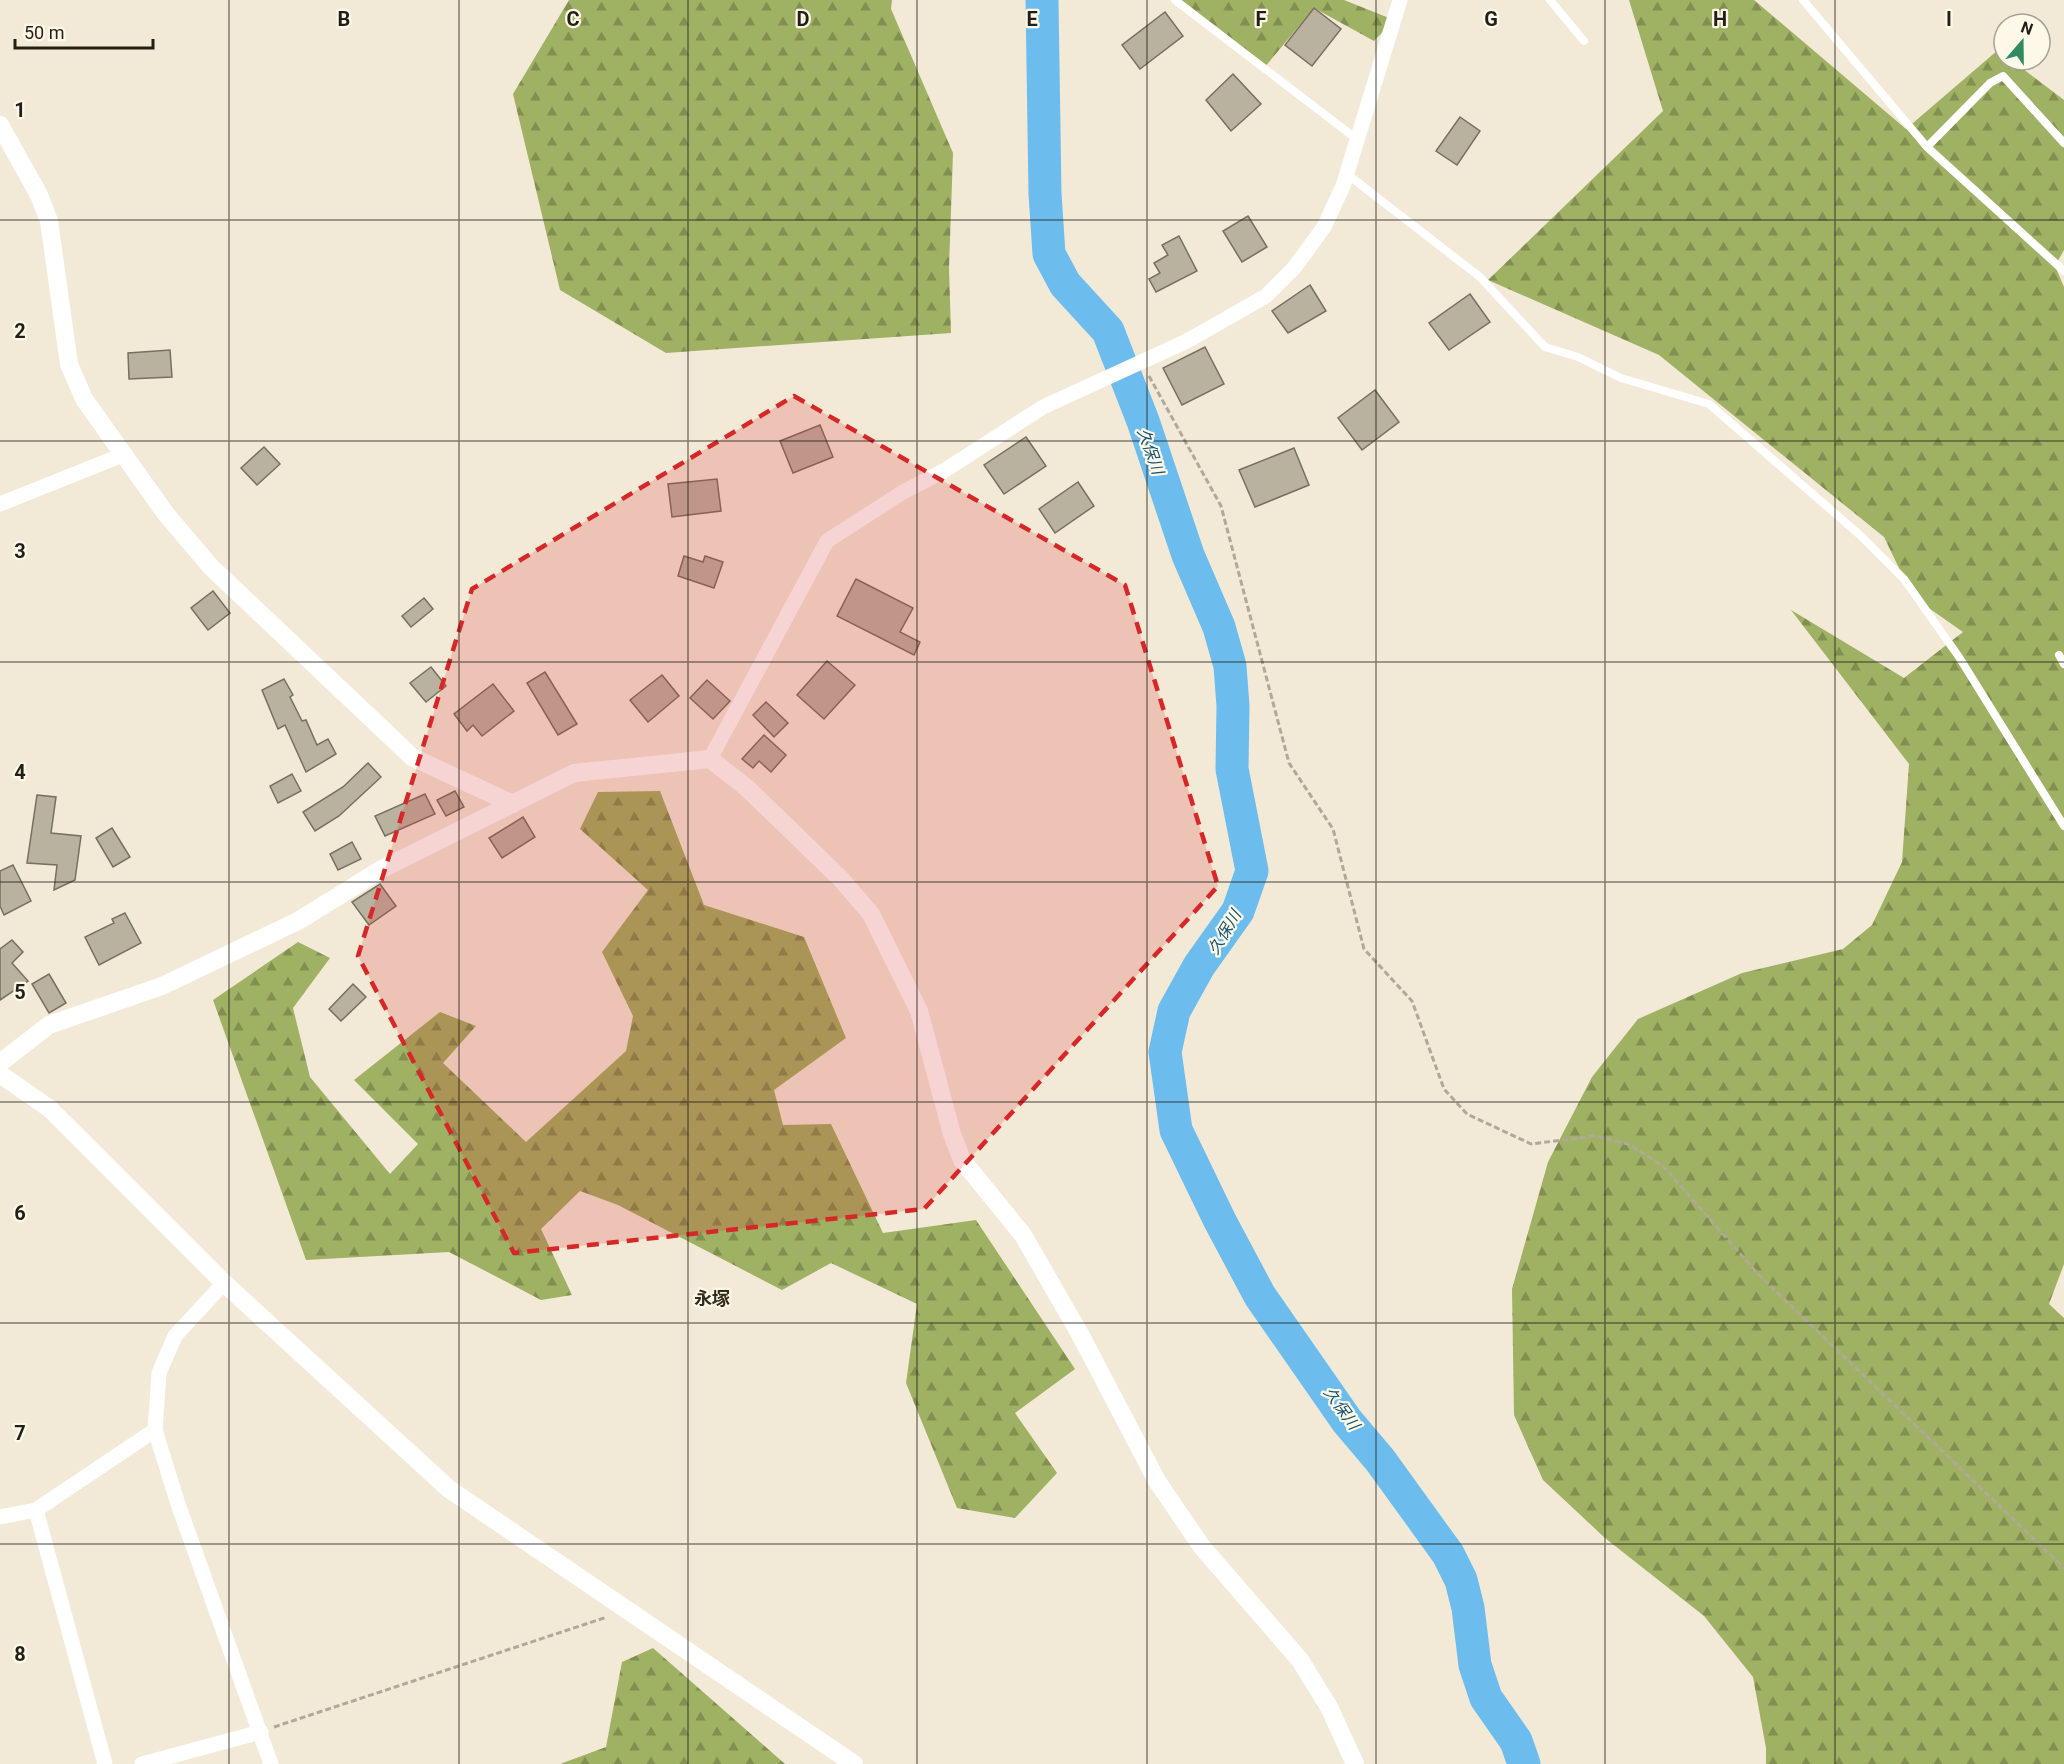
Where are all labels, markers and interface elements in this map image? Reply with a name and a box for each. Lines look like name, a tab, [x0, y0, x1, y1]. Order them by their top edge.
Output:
text: B	[338, 7, 350, 31]
text: C	[566, 7, 580, 31]
text: D	[797, 7, 810, 31]
text: E	[1026, 7, 1038, 31]
text: F	[1256, 7, 1267, 31]
text: G	[1484, 7, 1498, 31]
text: H	[1713, 7, 1727, 31]
text: I	[1946, 7, 1952, 31]
scale bar	[15, 12, 153, 50]
north arrow	[1992, 12, 2052, 72]
text: N	[2018, 18, 2036, 39]
text: 50 m	[24, 22, 64, 43]
text: 1	[14, 98, 26, 122]
text: 2	[14, 319, 26, 343]
water label: 久保川	[1133, 425, 1168, 479]
text: 3	[14, 539, 26, 563]
text: 4	[14, 760, 26, 784]
water label: 久保川	[1204, 905, 1246, 958]
text: 5	[14, 980, 26, 1004]
text: 6	[14, 1201, 26, 1225]
district label: 永塚	[694, 1288, 730, 1309]
water label: 久保川	[1320, 1383, 1365, 1435]
text: 7	[14, 1421, 26, 1445]
text: 8	[14, 1642, 26, 1666]

